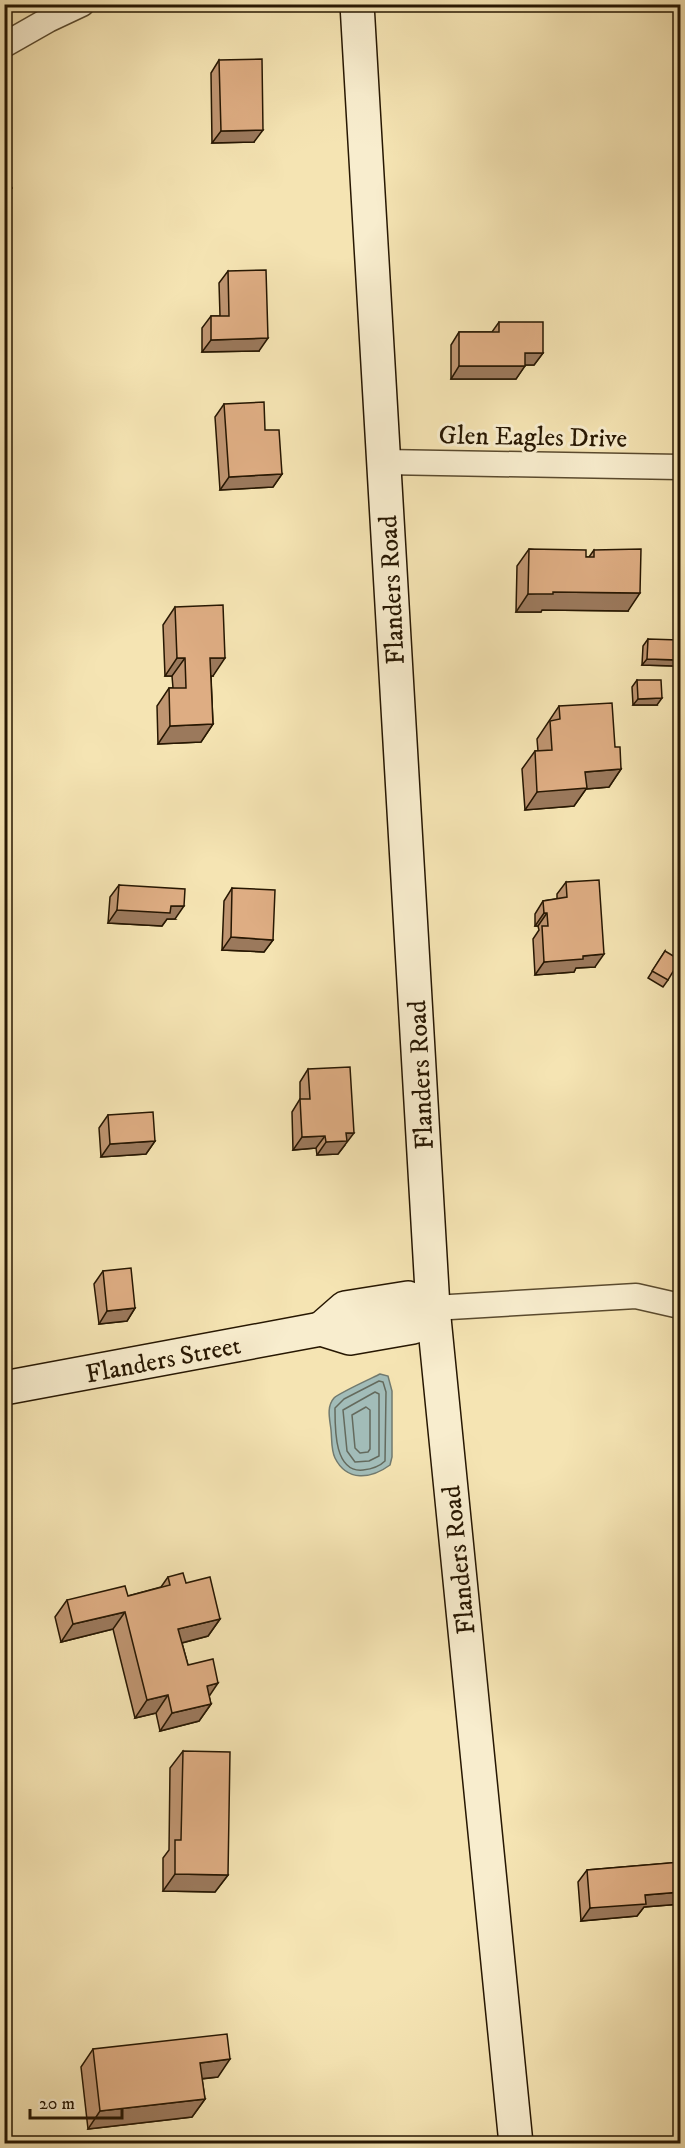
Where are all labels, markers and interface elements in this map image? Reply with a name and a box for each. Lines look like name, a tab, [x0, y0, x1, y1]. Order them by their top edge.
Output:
street label: Glen Eagles Drive	[438, 419, 628, 456]
street label: Flanders Road	[372, 514, 413, 666]
street label: Flanders Road	[401, 999, 442, 1151]
street label: Flanders Street	[83, 1329, 244, 1392]
street label: Flanders Road	[435, 1484, 484, 1636]
scale bar	[30, 2082, 122, 2120]
text: 20 m	[39, 2093, 75, 2115]

